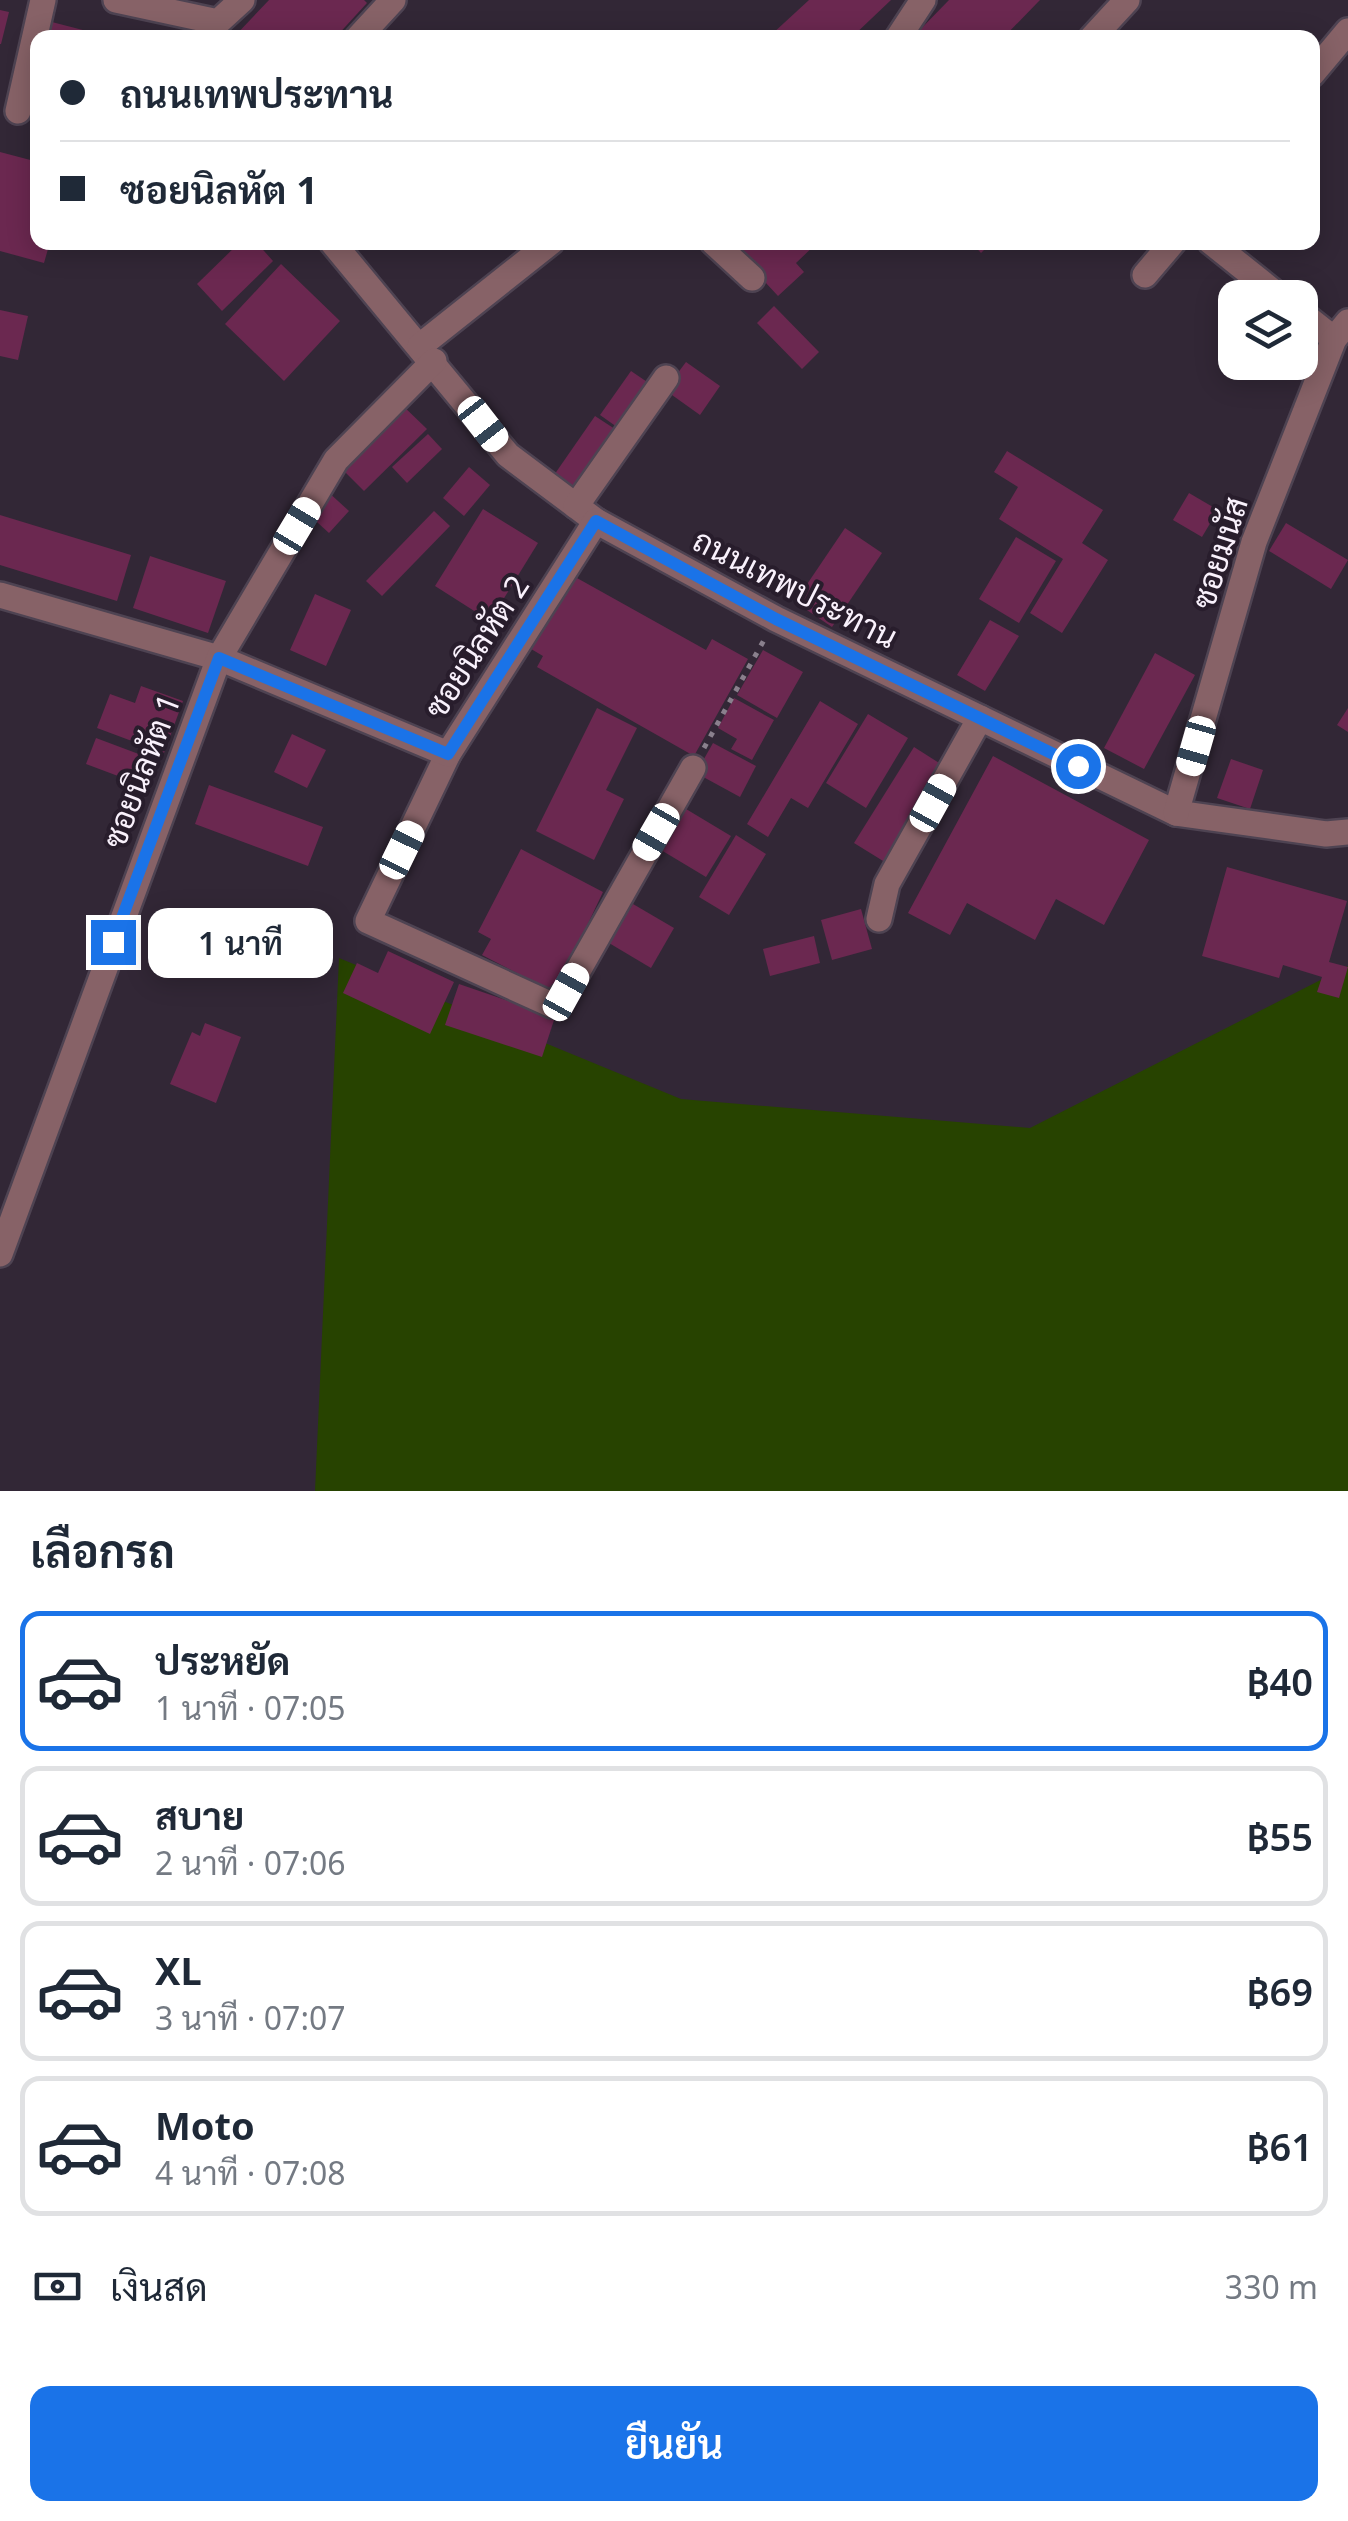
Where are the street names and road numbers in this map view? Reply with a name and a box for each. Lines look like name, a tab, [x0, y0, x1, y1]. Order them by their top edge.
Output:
street label: ซอยมนัส	[1180, 491, 1257, 614]
street label: ถนนเทพประทาน	[686, 518, 905, 658]
street label: ซอยนิลหัต 2	[414, 566, 538, 726]
street label: ซอยนิลหัต 1	[91, 687, 190, 854]

